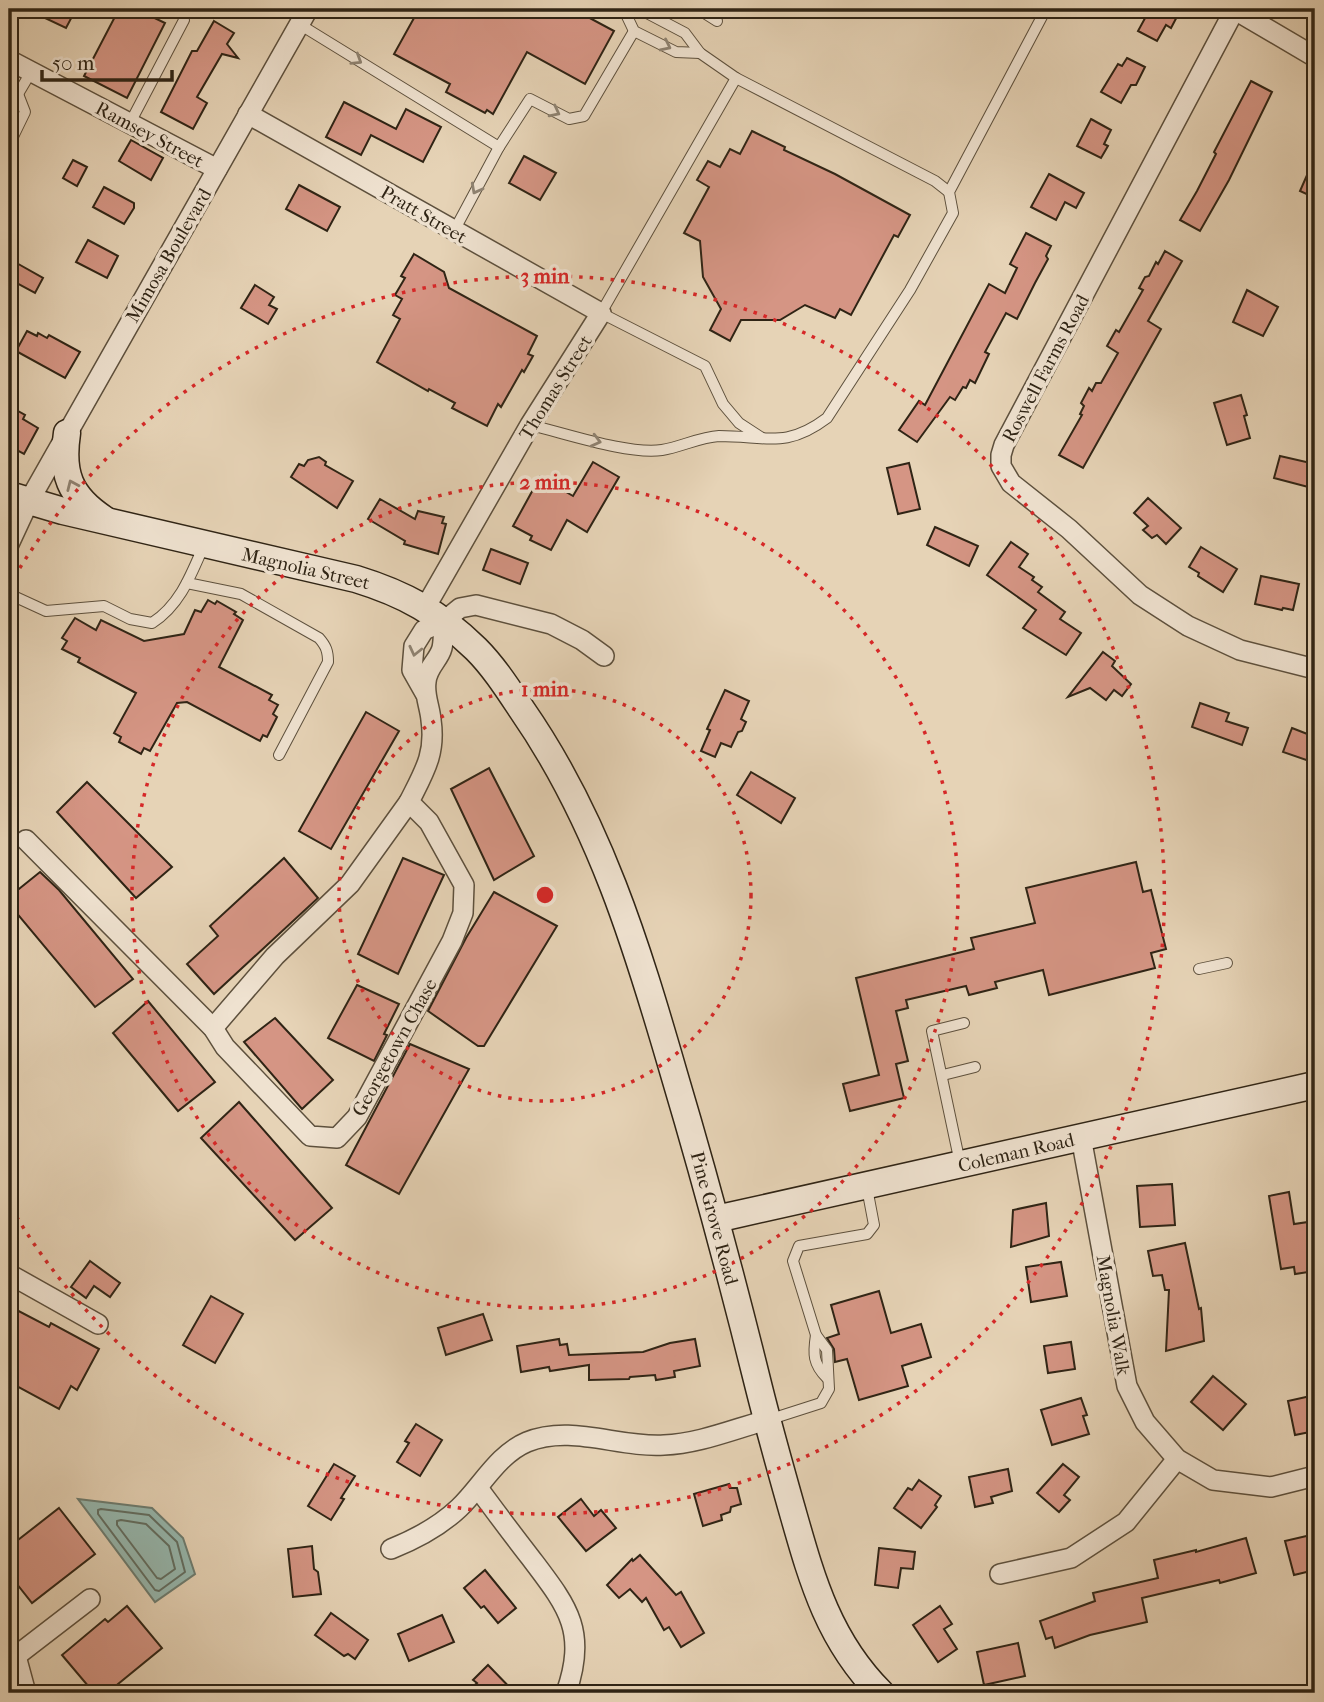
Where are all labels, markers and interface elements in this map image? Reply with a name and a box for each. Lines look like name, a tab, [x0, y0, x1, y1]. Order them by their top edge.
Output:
scale bar	[42, 38, 172, 82]
one-way arrow	[659, 38, 671, 52]
text: 50 m	[52, 51, 95, 75]
one-way arrow	[350, 51, 363, 64]
street label: Ramsey Street	[92, 97, 207, 173]
one-way arrow	[548, 104, 560, 117]
street label: Pratt Street	[376, 181, 471, 249]
one-way arrow	[471, 182, 485, 194]
street label: Mimosa Boulevard	[121, 184, 217, 327]
text: 3 min	[521, 264, 570, 288]
street label: Roswell Farms Road	[998, 290, 1094, 446]
street label: Thomas Street	[515, 331, 597, 444]
one-way arrow	[590, 433, 602, 447]
text: 2 min	[519, 470, 571, 494]
one-way arrow	[66, 480, 80, 492]
street label: Magnolia Street	[240, 544, 372, 594]
one-way arrow	[408, 645, 423, 657]
text: 1 min	[521, 677, 570, 701]
centre of rings	[533, 883, 557, 907]
street label: Georgetown Chase	[348, 975, 442, 1120]
street label: Coleman Road	[956, 1129, 1077, 1177]
street label: Pine Grove Road	[686, 1149, 743, 1288]
street label: Magnolia Walk	[1092, 1253, 1134, 1377]

